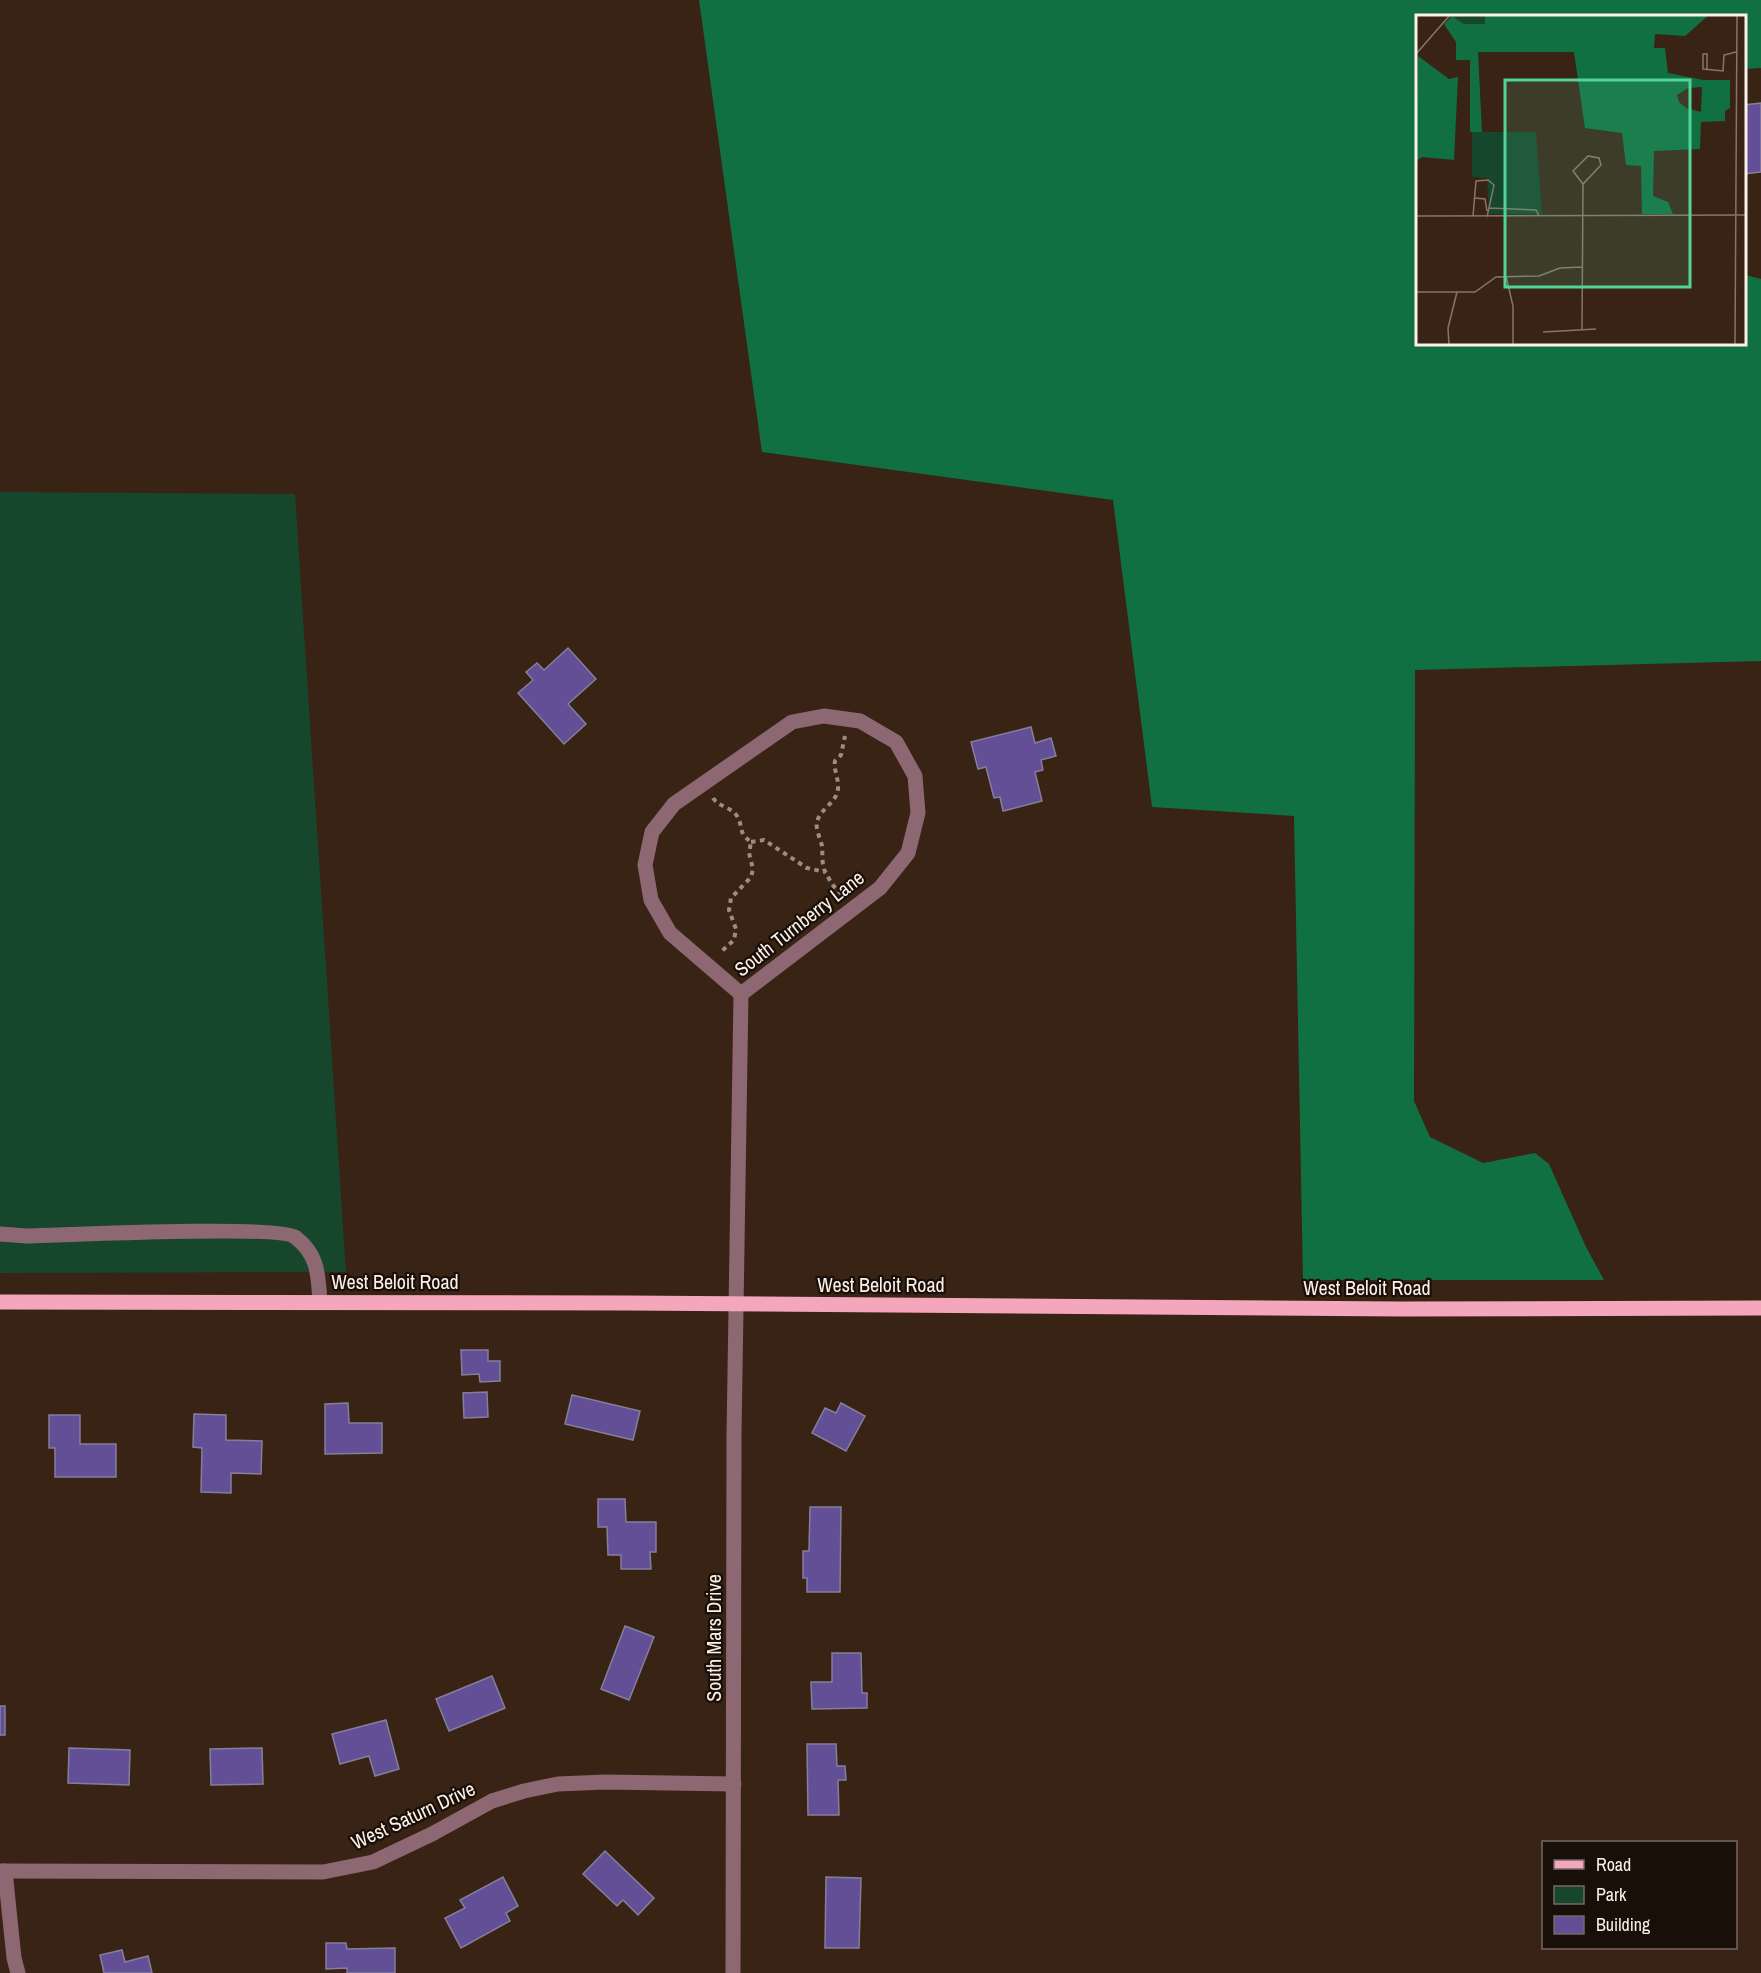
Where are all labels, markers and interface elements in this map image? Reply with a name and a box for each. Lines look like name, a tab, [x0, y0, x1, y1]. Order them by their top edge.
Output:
inset map	[1416, 15, 1746, 345]
street label: South Turnberry Lane	[728, 864, 870, 982]
street label: West Beloit Road	[331, 1268, 459, 1295]
street label: West Beloit Road	[817, 1271, 945, 1298]
street label: West Beloit Road	[1303, 1274, 1431, 1301]
street label: South Mars Drive	[700, 1574, 727, 1702]
street label: West Saturn Drive	[347, 1775, 479, 1855]
legend	[1542, 1841, 1737, 1949]
text: Road	[1596, 1852, 1631, 1877]
text: Park	[1596, 1882, 1627, 1907]
text: Building	[1596, 1912, 1651, 1937]

